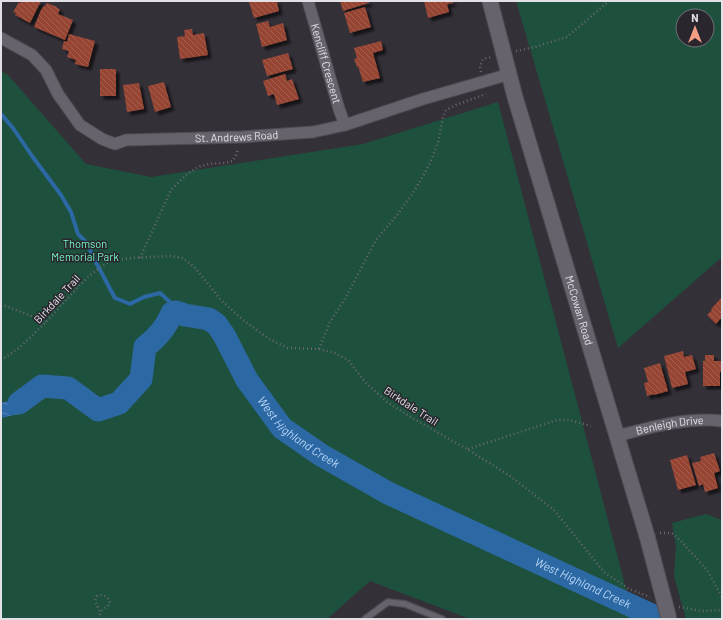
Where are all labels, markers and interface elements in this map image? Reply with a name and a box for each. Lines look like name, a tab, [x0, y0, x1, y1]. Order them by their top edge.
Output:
north arrow	[675, 8, 715, 48]
text: N	[691, 11, 699, 24]
street label: Kencliff Crescent	[309, 22, 344, 105]
street label: St. Andrews Road	[195, 127, 279, 144]
park label: Thomson Memorial Park	[51, 237, 119, 263]
street label: Birkdale Trail	[31, 272, 82, 326]
street label: McCowan Road	[563, 274, 596, 347]
street label: Birkdale Trail	[382, 383, 441, 428]
water label: West Highland Creek	[255, 393, 342, 470]
street label: Benleigh Drive	[634, 413, 704, 437]
water label: West Highland Creek	[533, 554, 634, 611]

